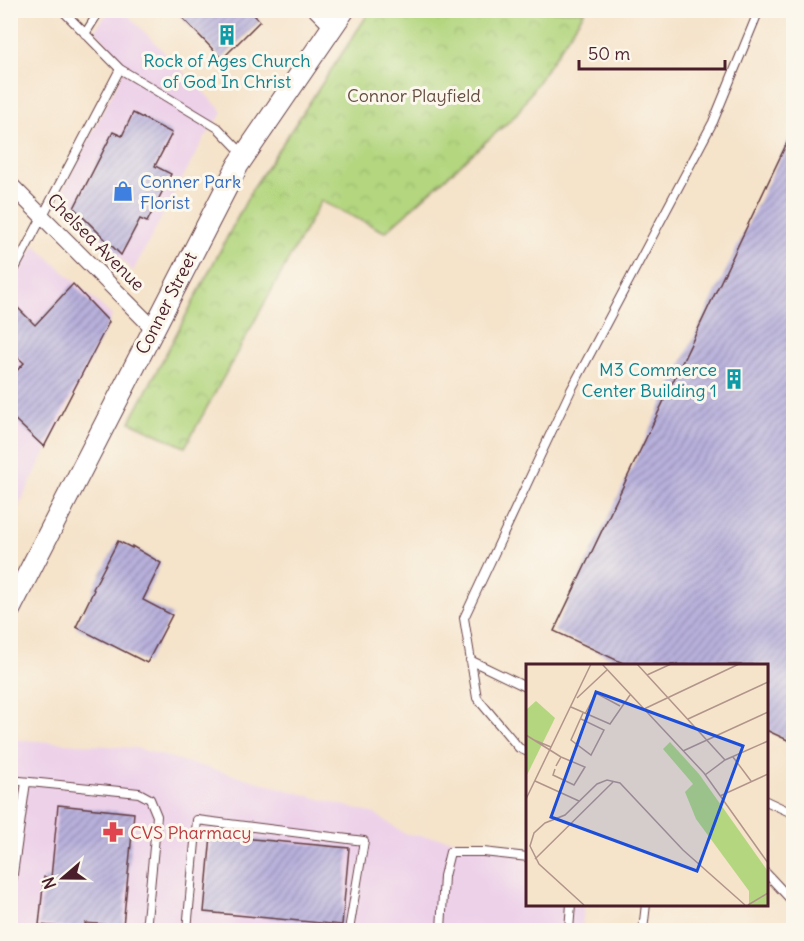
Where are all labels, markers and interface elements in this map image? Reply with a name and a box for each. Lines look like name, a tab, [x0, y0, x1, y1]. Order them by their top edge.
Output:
building icon: Rock of Ages Church of God In Christ	[215, 23, 239, 47]
scale bar	[579, 33, 724, 71]
text: 50 m	[588, 42, 630, 65]
place label: Rock of Ages Church of God In Christ	[143, 49, 311, 93]
park label: Connor Playfield	[347, 84, 481, 107]
place label: Conner Park Florist	[140, 170, 241, 214]
shop icon: Conner Park Florist	[111, 179, 135, 203]
street label: Chelsea Avenue	[42, 188, 150, 296]
street label: Conner Street	[130, 248, 202, 358]
place label: M3 Commerce Center Building 1	[582, 358, 717, 402]
building icon: M3 Commerce Center Building 1	[722, 367, 746, 391]
inset map	[526, 664, 768, 905]
pharmacy icon: CVS Pharmacy	[101, 820, 125, 844]
place label: CVS Pharmacy	[130, 821, 252, 844]
north arrow	[33, 848, 93, 908]
text: N	[38, 875, 60, 892]

